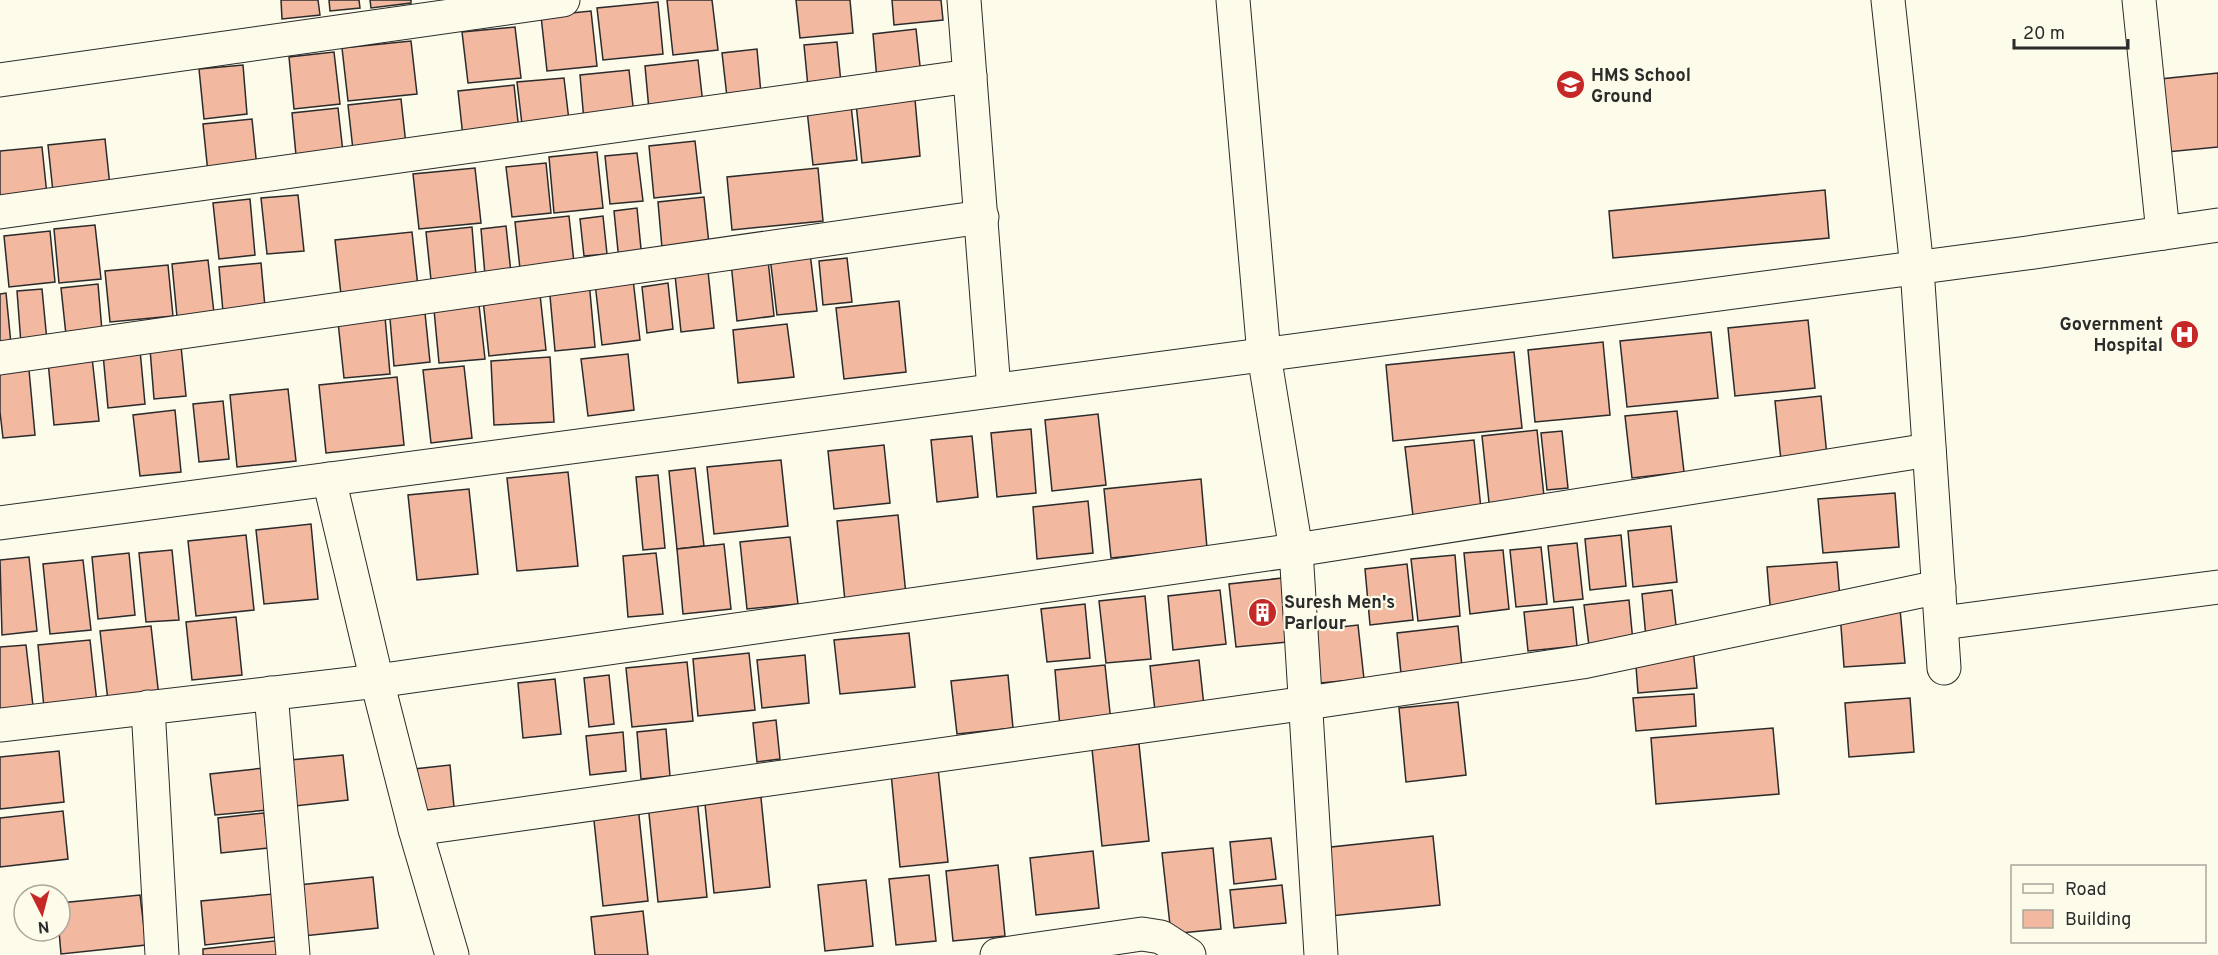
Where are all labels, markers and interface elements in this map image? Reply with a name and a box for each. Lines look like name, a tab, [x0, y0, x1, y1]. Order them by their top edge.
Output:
scale bar	[2014, 12, 2128, 50]
text: 20 m	[2023, 23, 2065, 46]
place label: HMS School Ground	[1591, 65, 1691, 109]
school or university icon: HMS School Ground	[1554, 69, 1586, 101]
place label: Government Hospital	[2059, 314, 2163, 358]
hospital icon: Government Hospital	[2168, 318, 2200, 350]
place label: Suresh Men's Parlour	[1284, 592, 1395, 636]
building icon: Suresh Men's Parlour	[1247, 596, 1279, 628]
legend	[2011, 865, 2206, 943]
text: Road	[2065, 879, 2107, 902]
north arrow	[12, 883, 72, 943]
text: Building	[2065, 909, 2131, 932]
text: N	[37, 915, 50, 936]

